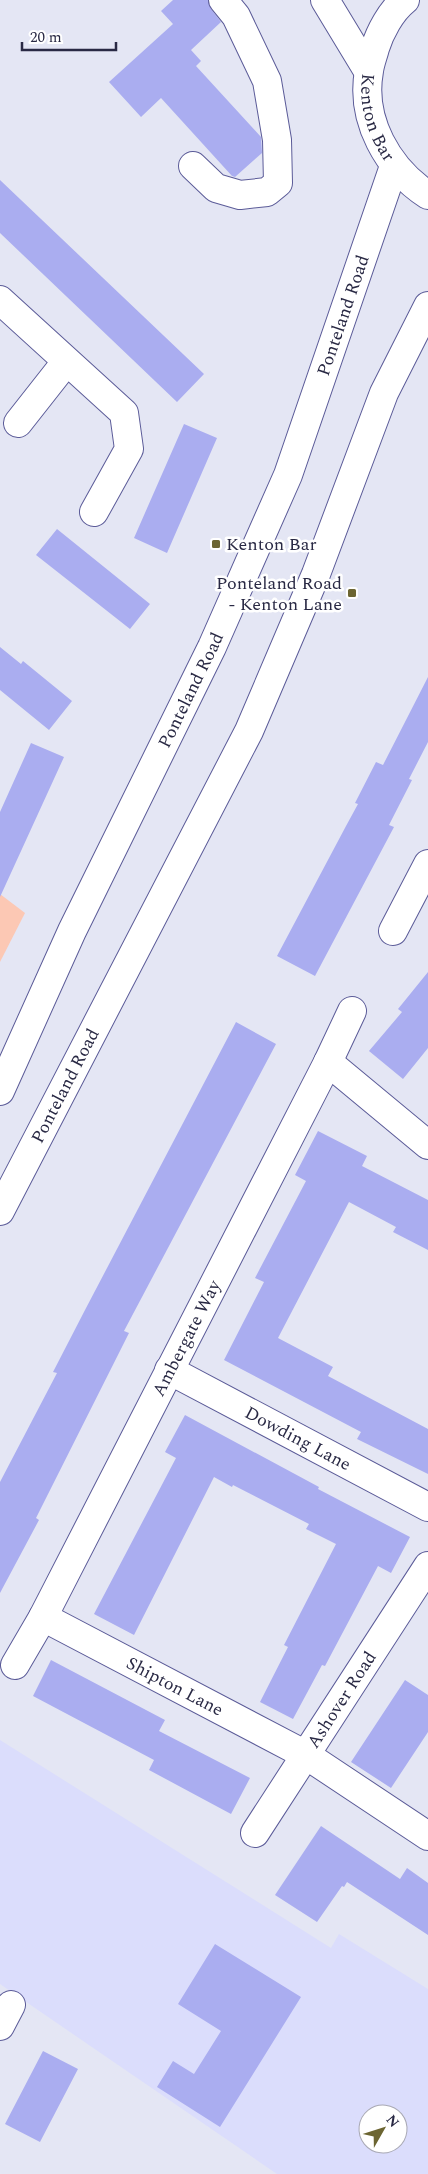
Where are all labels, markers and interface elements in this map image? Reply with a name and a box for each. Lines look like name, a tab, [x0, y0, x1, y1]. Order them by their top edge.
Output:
scale bar	[22, 20, 116, 52]
text: 20 m	[30, 26, 62, 49]
street label: Kenton Bar	[353, 72, 401, 167]
street label: Ponteland Road	[310, 251, 377, 379]
place label: Kenton Bar	[226, 531, 317, 558]
marker: Kenton Bar	[210, 538, 222, 550]
place label: Ponteland Road - Kenton Lane	[216, 570, 342, 618]
marker: Ponteland Road - Kenton Lane	[346, 587, 358, 599]
street label: Ponteland Road	[151, 628, 231, 753]
street label: Ponteland Road	[24, 1024, 106, 1148]
street label: Ambergate Way	[145, 1274, 228, 1401]
street label: Dowding Lane	[240, 1399, 356, 1478]
street label: Ashover Road	[300, 1646, 383, 1754]
street label: Shipton Lane	[121, 1650, 228, 1723]
north arrow	[358, 2104, 408, 2154]
text: N	[381, 2110, 404, 2132]

